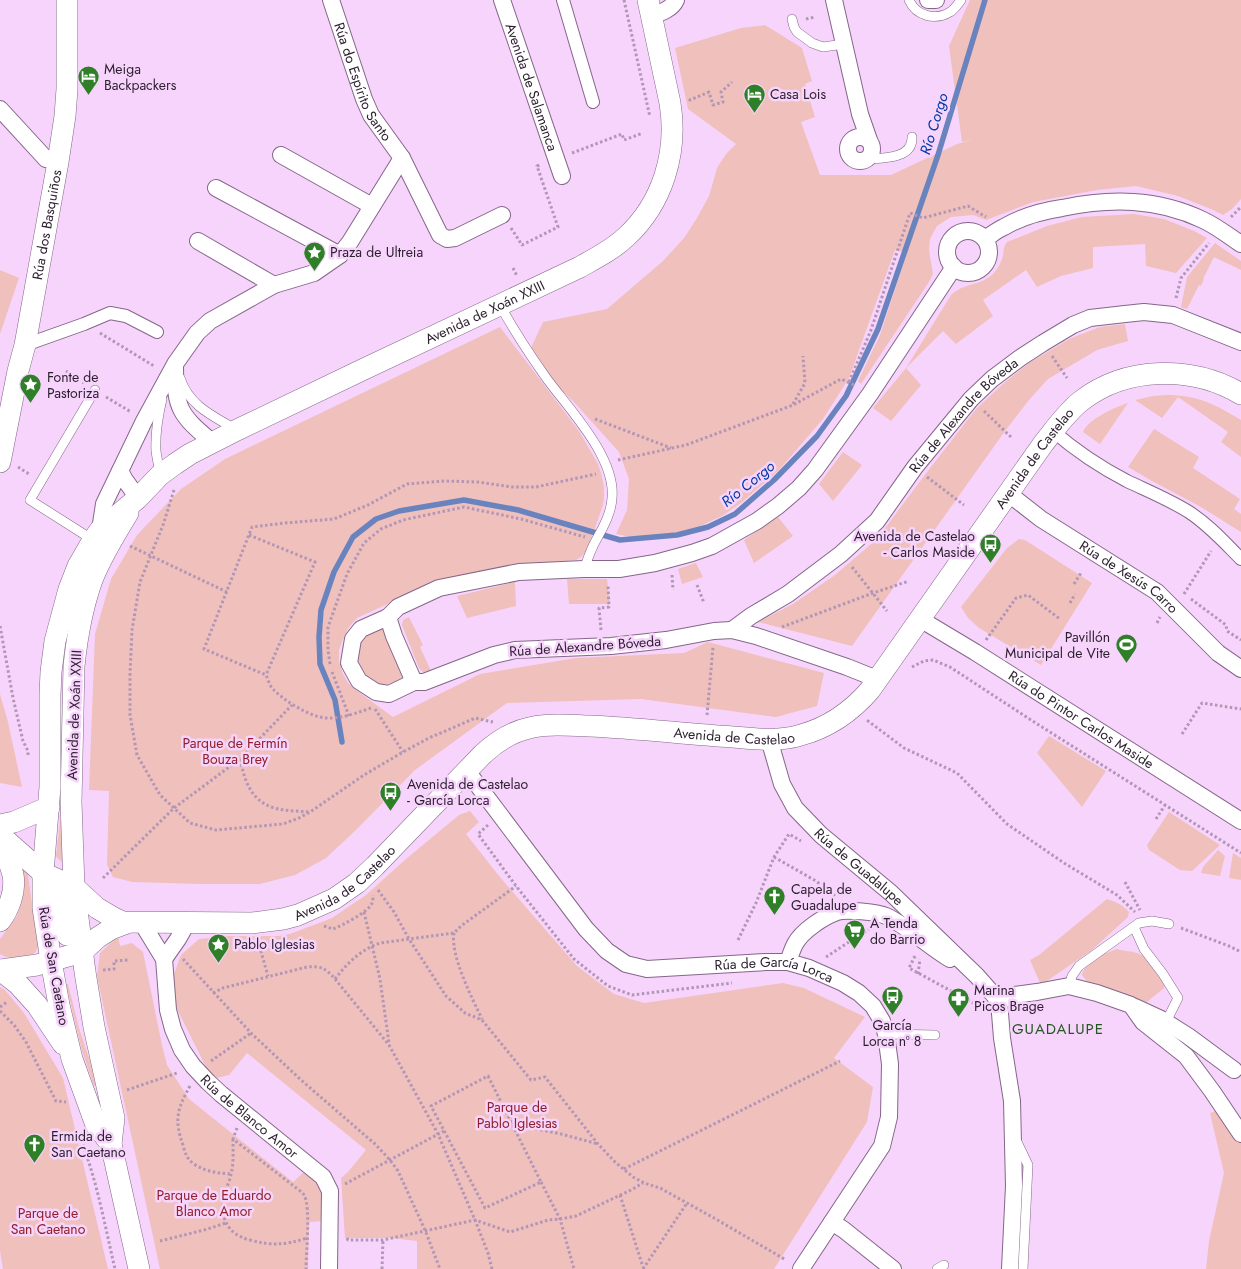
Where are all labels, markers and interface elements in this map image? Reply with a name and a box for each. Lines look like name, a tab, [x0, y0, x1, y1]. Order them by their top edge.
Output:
street label: Rúa do Espírito Santo	[329, 20, 397, 145]
street label: Avenida de Salamanca	[501, 20, 563, 154]
place label: Meiga Backpackers	[104, 59, 177, 95]
hotel icon: Meiga Backpackers	[76, 65, 100, 96]
hotel icon: Casa Lois	[742, 82, 766, 113]
place label: Casa Lois	[770, 84, 826, 104]
water label: Río Corgo	[914, 90, 954, 158]
street label: Rúa dos Basquiños	[27, 168, 67, 281]
place icon: Praza de Ultreia	[302, 240, 326, 271]
place label: Praza de Ultreia	[330, 242, 423, 262]
street label: Avenida de Xoán XXIII	[422, 275, 548, 349]
street label: Rúa de Alexandre Bóveda	[904, 353, 1022, 477]
place label: Fonte de Pastoriza	[47, 367, 99, 403]
place icon: Fonte de Pastoriza	[19, 373, 43, 404]
street label: Avenida de Castelao	[990, 403, 1078, 513]
water label: Río Corgo	[716, 455, 780, 512]
place label: Avenida de Castelao - Carlos Maside	[854, 526, 975, 562]
bus stop icon: Avenida de Castelao - Carlos Maside	[979, 532, 1003, 563]
street label: Rúa de Xesús Carro	[1076, 536, 1183, 618]
place label: Pavillón Municipal de Vite	[1005, 627, 1110, 663]
street label: Rúa de Alexandre Bóveda	[508, 631, 662, 661]
sports icon: Pavillón Municipal de Vite	[1114, 633, 1138, 664]
street label: Avenida de Xoán XXIII	[62, 650, 86, 780]
street label: Rúa do Pintor Carlos Maside	[1004, 666, 1158, 773]
street label: Avenida de Castelao	[673, 722, 797, 749]
park label: Parque de Fermín Bouza Brey	[182, 733, 288, 769]
place label: Avenida de Castelao - García Lorca	[407, 774, 528, 810]
bus stop icon: Avenida de Castelao - García Lorca	[379, 780, 403, 811]
street label: Rúa de Guadalupe	[810, 824, 908, 910]
street label: Avenida de Castelao	[291, 840, 400, 926]
place label: Capela de Guadalupe	[791, 879, 856, 915]
church icon: Capela de Guadalupe	[763, 885, 787, 916]
street label: Rúa de San Caetano	[34, 905, 74, 1027]
place label: A Tenda do Barrio	[870, 913, 926, 949]
supermarket icon: A Tenda do Barrio	[842, 919, 866, 950]
place icon: Pablo Iglesias	[206, 932, 230, 963]
place label: Pablo Iglesias	[234, 934, 315, 954]
street label: Rúa de García Lorca	[714, 952, 836, 987]
place label: Marina Picos Brage	[974, 980, 1044, 1016]
bus stop icon: García Lorca nº 8	[880, 985, 904, 1016]
pharmacy icon: Marina Picos Brage	[946, 986, 970, 1017]
place label: García Lorca nº 8	[863, 1015, 921, 1051]
district label: GUADALUPE	[1012, 1018, 1104, 1040]
street label: Rúa de Blanco Amor	[196, 1070, 303, 1163]
park label: Parque de Pablo Iglesias	[477, 1097, 558, 1133]
place label: Ermida de San Caetano	[51, 1126, 126, 1162]
church icon: Ermida de San Caetano	[23, 1132, 47, 1163]
park label: Parque de Eduardo Blanco Amor	[157, 1185, 272, 1221]
park label: Parque de San Caetano	[11, 1203, 86, 1239]

